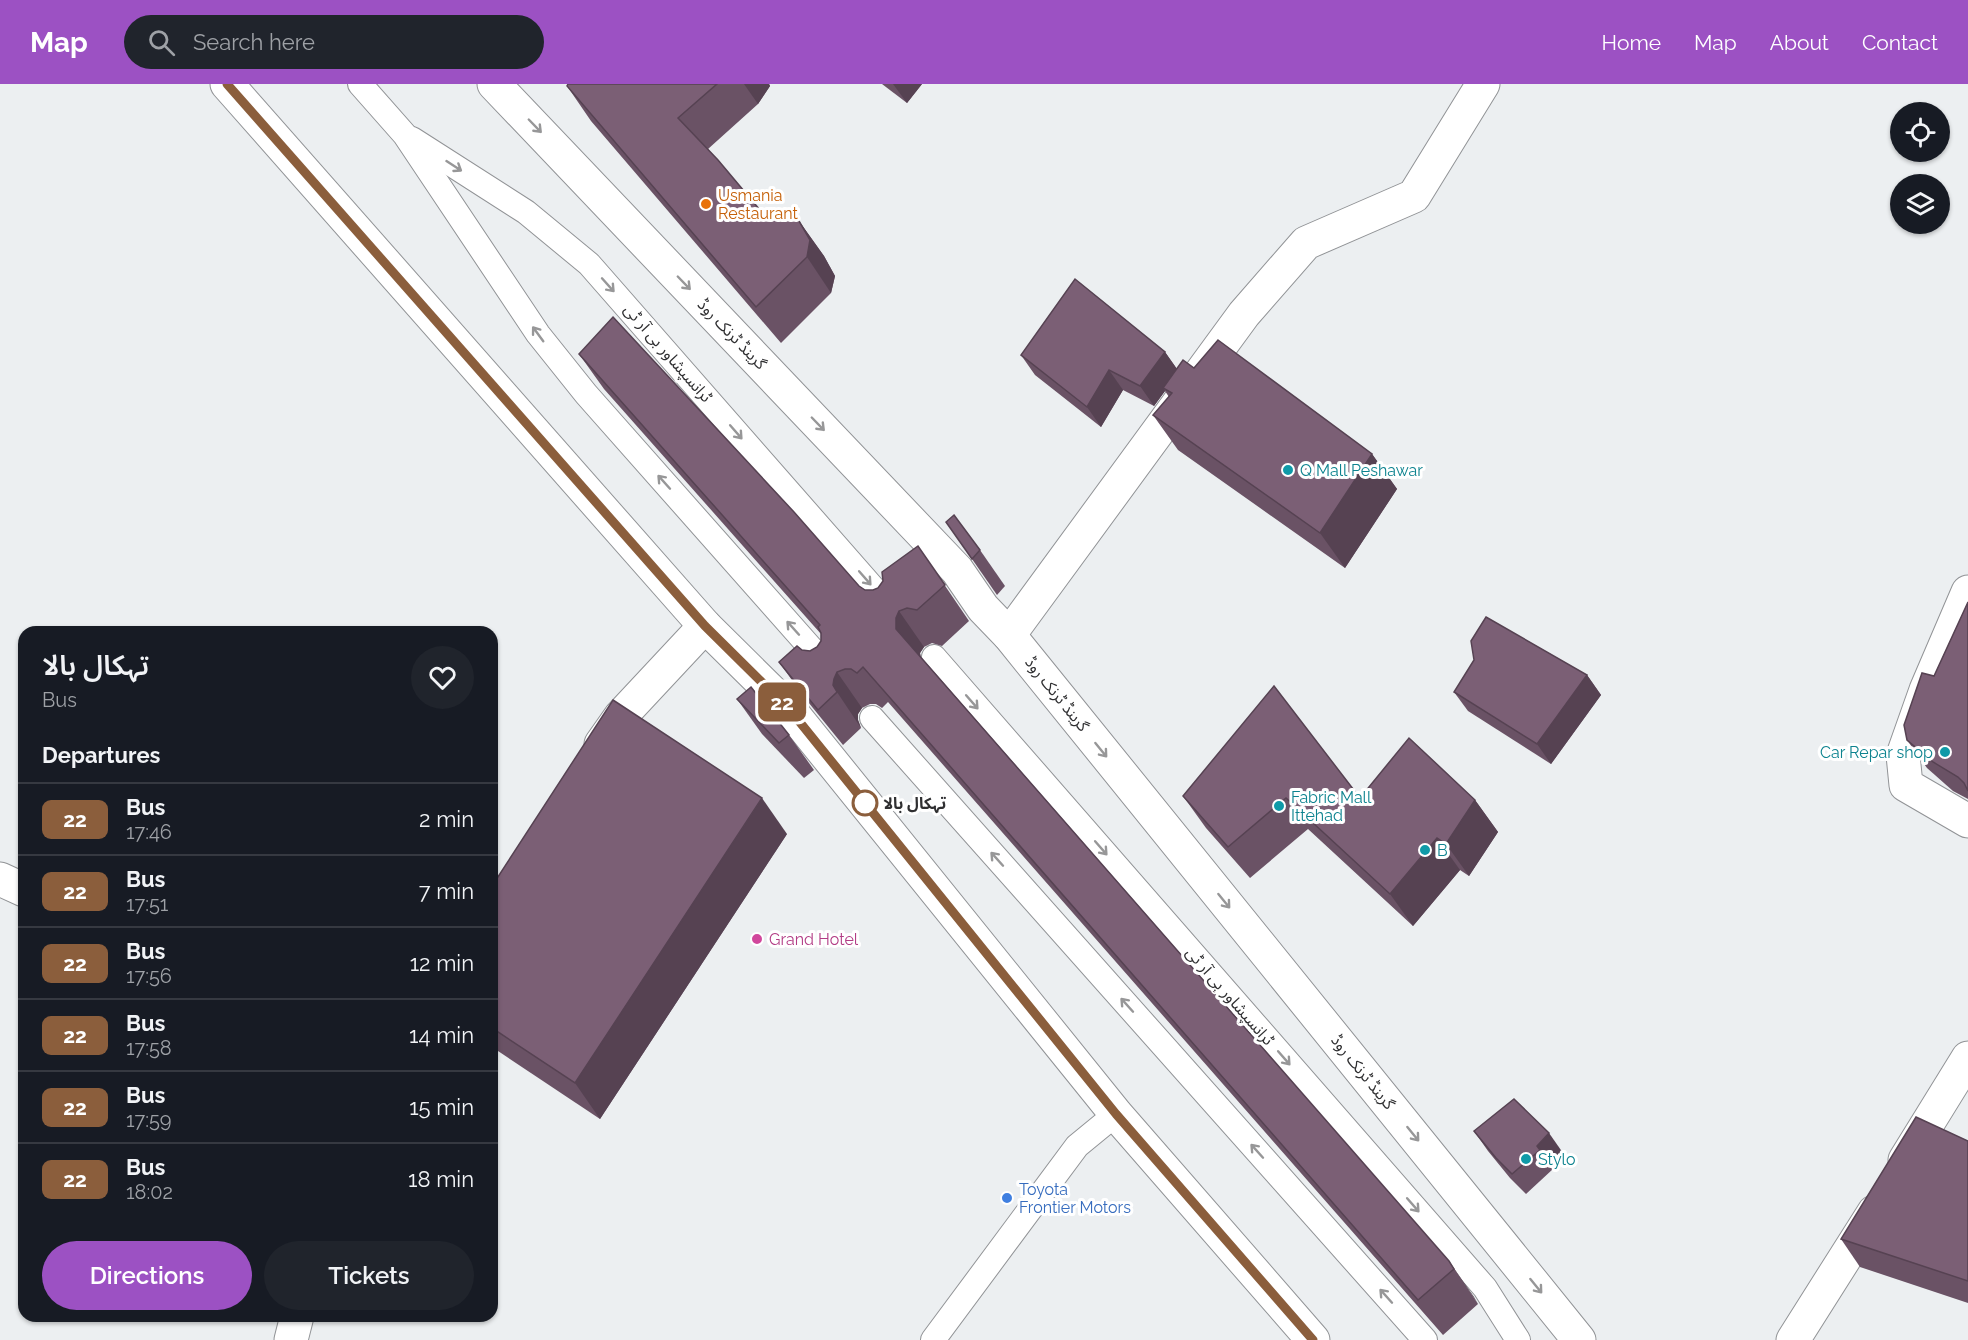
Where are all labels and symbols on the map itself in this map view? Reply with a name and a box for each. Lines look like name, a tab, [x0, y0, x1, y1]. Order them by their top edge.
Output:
one-way arrow	[527, 119, 542, 134]
one-way arrow	[446, 159, 463, 172]
place label: Usmania Restaurant	[718, 186, 798, 223]
marker: Usmania Restaurant	[699, 197, 713, 211]
one-way arrow	[676, 275, 691, 290]
one-way arrow	[601, 277, 615, 292]
street label: گرینڈ ٹرنک روڈ	[694, 295, 771, 373]
street label: ٹرانسپشاور بی آر ٹی	[619, 300, 716, 407]
one-way arrow	[532, 326, 544, 342]
one-way arrow	[811, 416, 825, 431]
one-way arrow	[729, 423, 743, 439]
place label: Q Mall Peshawar	[1300, 461, 1423, 480]
marker: Q Mall Peshawar	[1281, 463, 1295, 477]
one-way arrow	[657, 475, 671, 490]
one-way arrow	[858, 571, 872, 586]
one-way arrow	[786, 621, 800, 636]
street label: گرینڈ ٹرنک روڈ	[1021, 653, 1093, 735]
line badge: 22	[755, 682, 809, 722]
one-way arrow	[965, 694, 979, 709]
one-way arrow	[1095, 742, 1108, 758]
place label: Car Repar shop	[1820, 743, 1933, 762]
marker: Car Repar shop	[1938, 745, 1952, 759]
place label: Fabric Mall Ittehad	[1291, 788, 1372, 825]
marker: تہکال بالا	[852, 790, 878, 816]
place label: تہکال بالا	[883, 794, 946, 814]
marker: Fabric Mall Ittehad	[1272, 799, 1286, 813]
one-way arrow	[1094, 840, 1108, 855]
place label: B	[1437, 841, 1448, 860]
marker: B	[1418, 843, 1432, 857]
one-way arrow	[990, 852, 1004, 867]
one-way arrow	[1218, 893, 1231, 909]
place label: Grand Hotel	[769, 930, 859, 949]
marker: Grand Hotel	[750, 932, 764, 946]
street label: ٹرانسپشاور بی آر ٹی	[1181, 943, 1278, 1050]
one-way arrow	[1120, 998, 1134, 1013]
street label: گرینڈ ٹرنک روڈ	[1327, 1031, 1399, 1113]
one-way arrow	[1278, 1050, 1291, 1066]
one-way arrow	[1406, 1126, 1419, 1142]
one-way arrow	[1250, 1143, 1264, 1158]
place label: Stylo	[1538, 1150, 1575, 1169]
marker: Stylo	[1519, 1152, 1533, 1166]
place label: Toyota Frontier Motors	[1019, 1180, 1131, 1217]
marker: Toyota Frontier Motors	[1000, 1191, 1014, 1205]
one-way arrow	[1406, 1197, 1420, 1212]
one-way arrow	[1529, 1278, 1542, 1294]
one-way arrow	[1379, 1289, 1393, 1304]

